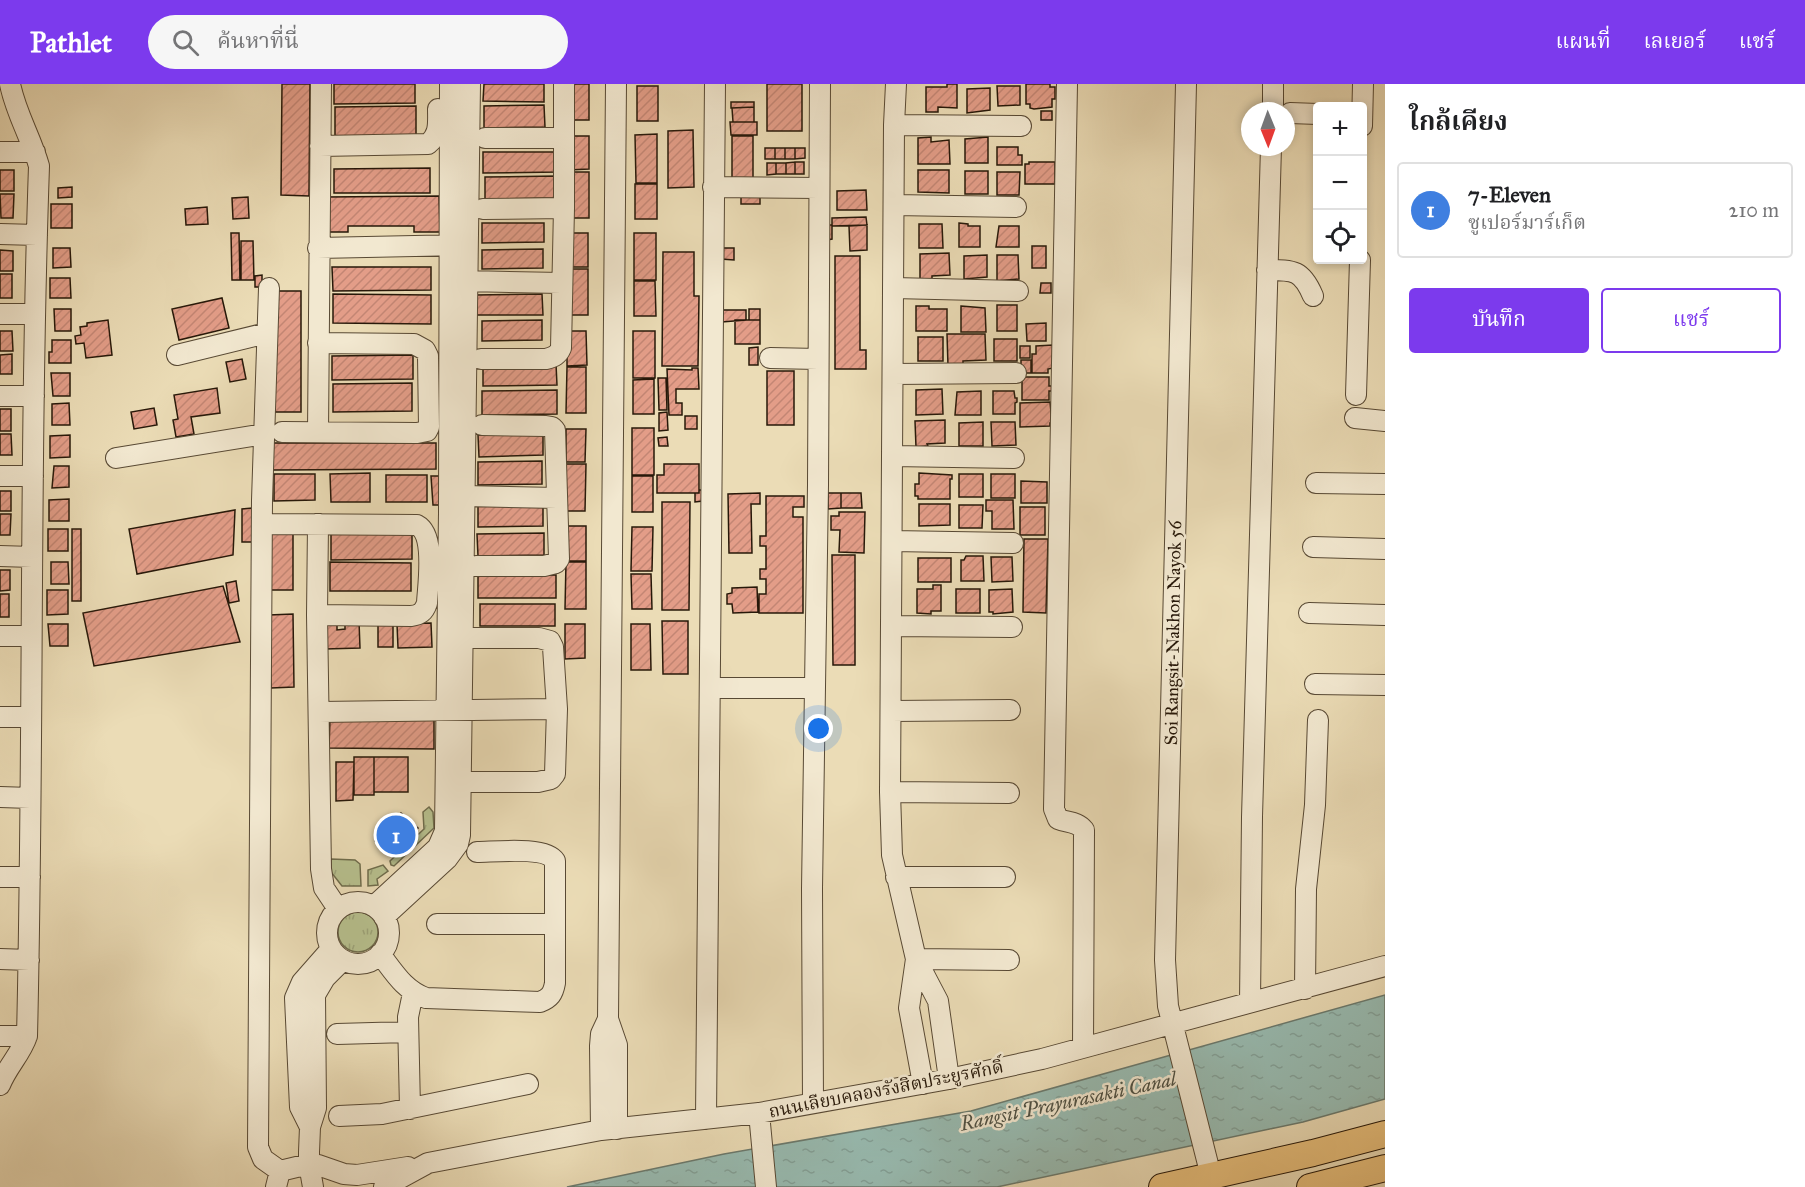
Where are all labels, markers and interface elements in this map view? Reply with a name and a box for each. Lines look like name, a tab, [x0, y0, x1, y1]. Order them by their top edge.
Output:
search box	[148, 15, 568, 69]
text: Pathlet	[30, 25, 112, 60]
icon: search	[169, 26, 202, 59]
text: ค้นหาที่นี่	[217, 27, 299, 54]
text: แผนที่	[1556, 28, 1611, 54]
text: เลเยอร์	[1644, 28, 1706, 54]
text: แชร์	[1739, 28, 1775, 54]
north arrow	[1241, 102, 1295, 156]
map controls	[1313, 102, 1367, 264]
button: +	[1313, 102, 1367, 156]
text: ใกล้เคียง	[1409, 105, 1508, 137]
button: −	[1313, 156, 1367, 210]
text: 7-Eleven	[1468, 181, 1551, 208]
text: 1	[1427, 198, 1434, 222]
text: 210 m	[1729, 198, 1779, 222]
button: locate	[1313, 210, 1367, 264]
text: ซูเปอร์มาร์เก็ต	[1468, 210, 1586, 234]
button: บันทึก	[1409, 288, 1589, 353]
button: แชร์	[1601, 288, 1781, 353]
street label: Soi Rangsit-Nakhon Nayok 56	[1160, 520, 1187, 746]
your location	[804, 714, 833, 743]
pin: 1	[376, 812, 416, 858]
street label: ถนนเลียบคลองรังสิตประยูรศักดิ์	[766, 1053, 1006, 1123]
water label: Rangsit Prayurasakti Canal	[957, 1066, 1180, 1136]

